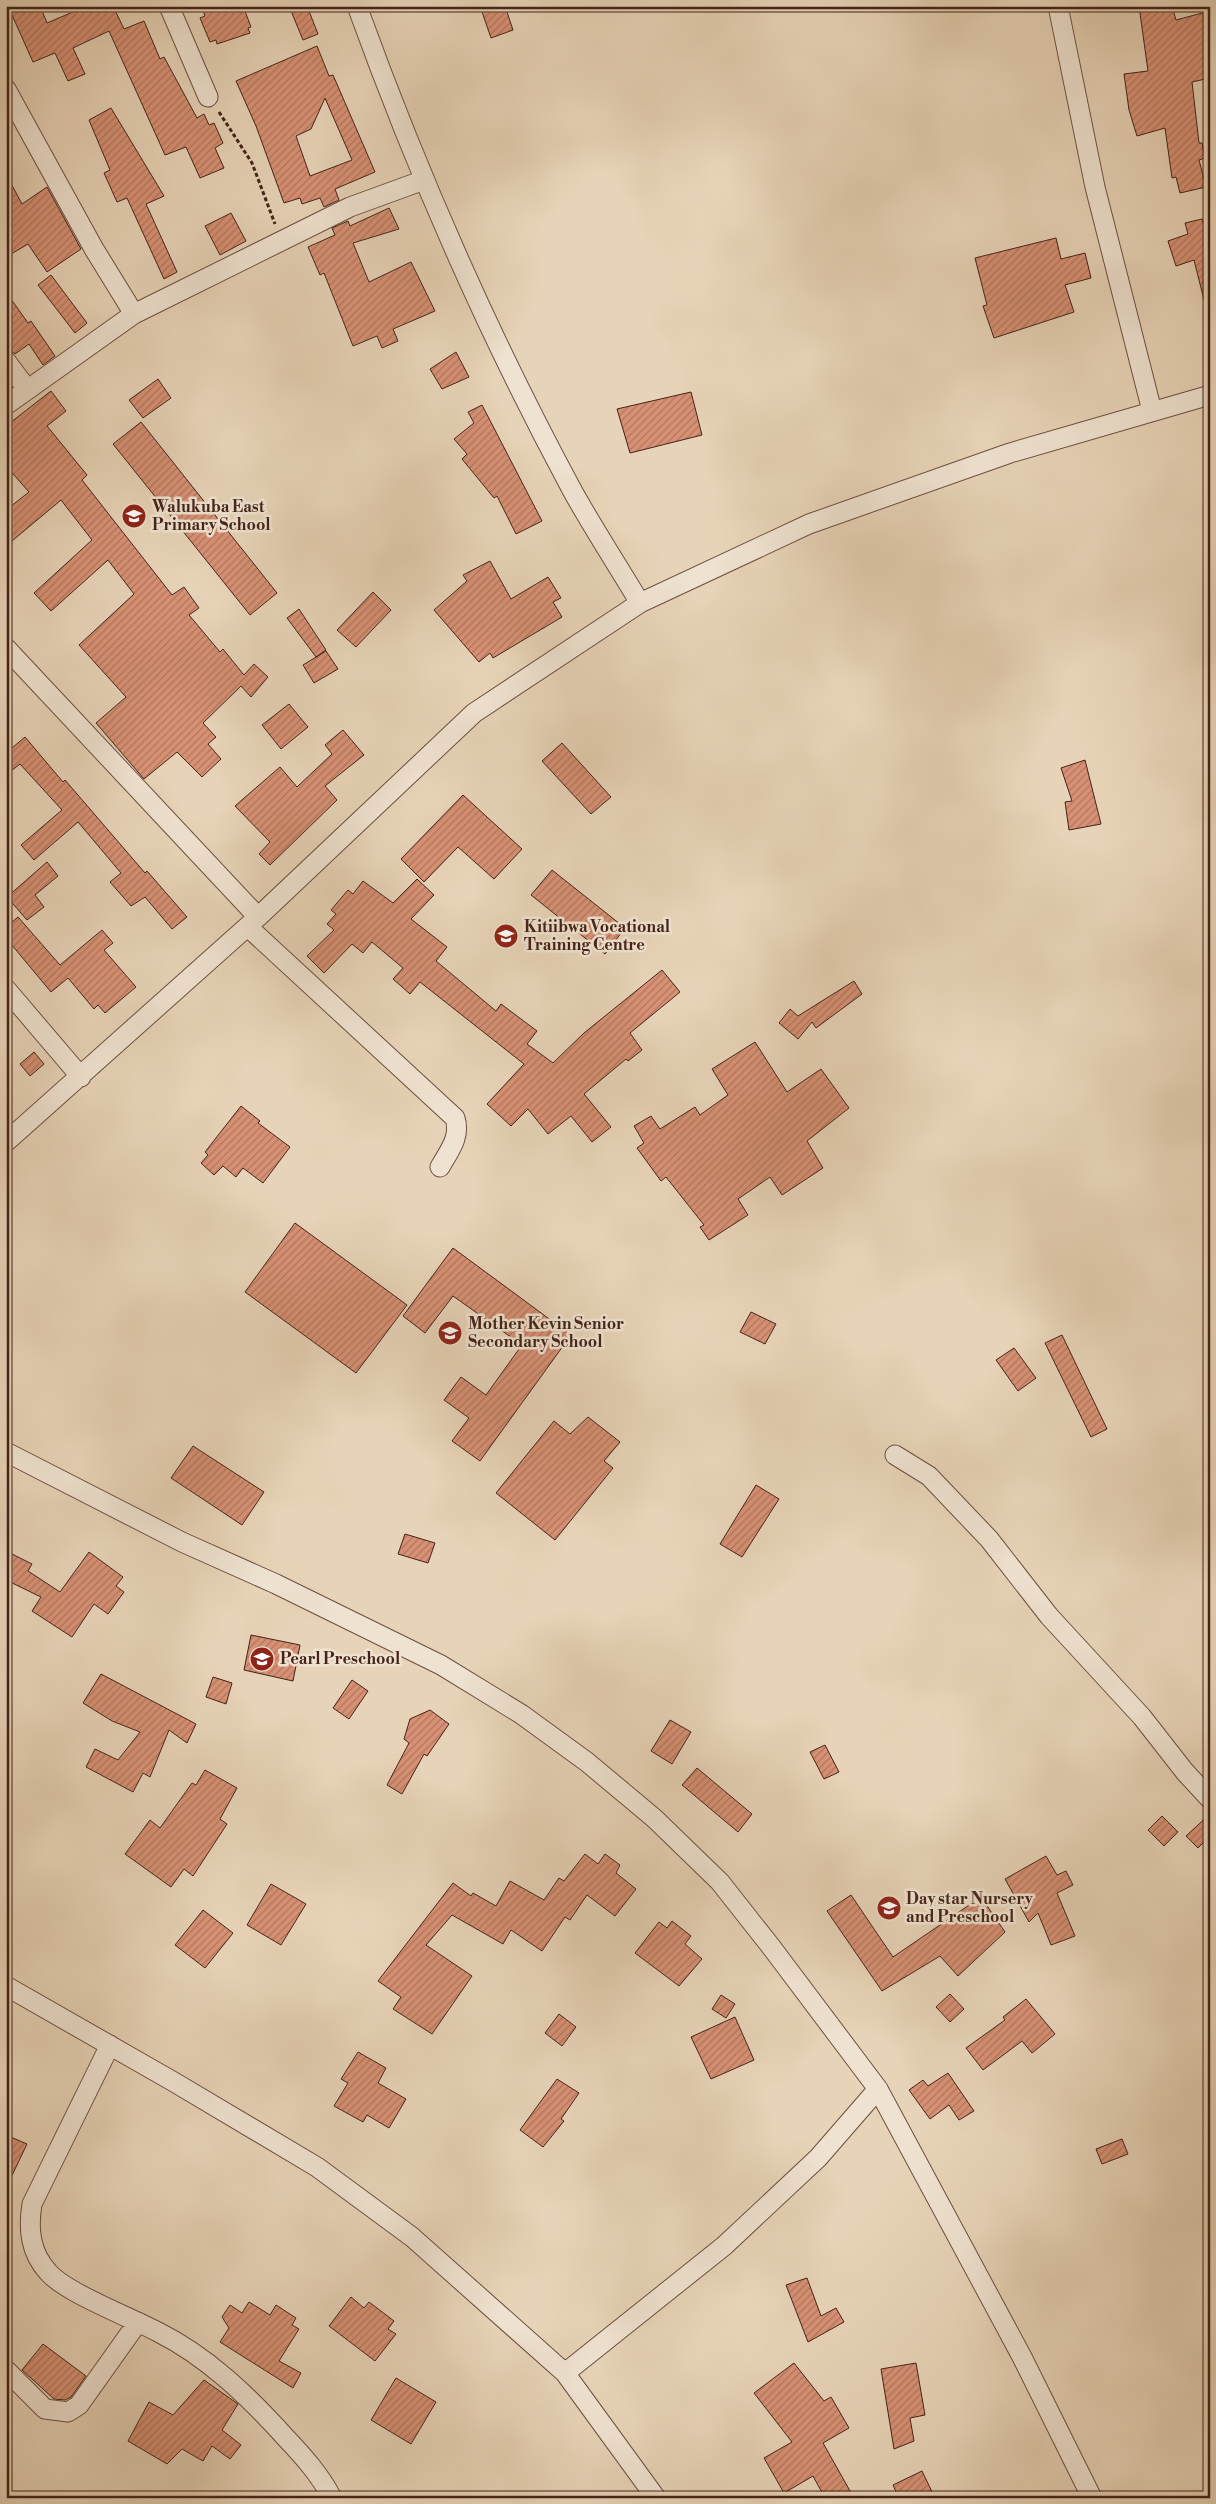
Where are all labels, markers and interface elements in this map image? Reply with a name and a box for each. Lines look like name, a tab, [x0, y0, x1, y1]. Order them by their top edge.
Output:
place label: Walukuba East Primary School	[151, 497, 271, 535]
school or university icon: Walukuba East Primary School	[121, 503, 147, 529]
place label: Kitiibwa Vocational Training Centre	[524, 917, 671, 955]
school or university icon: Kitiibwa Vocational Training Centre	[493, 923, 519, 949]
place label: Mother Kevin Senior Secondary School	[468, 1314, 624, 1352]
school or university icon: Mother Kevin Senior Secondary School	[437, 1320, 463, 1346]
school or university icon: Pearl Preschool	[249, 1646, 275, 1672]
place label: Pearl Preschool	[280, 1649, 401, 1669]
place label: Day star Nursery and Preschool	[906, 1889, 1034, 1927]
school or university icon: Day star Nursery and Preschool	[876, 1895, 902, 1921]

